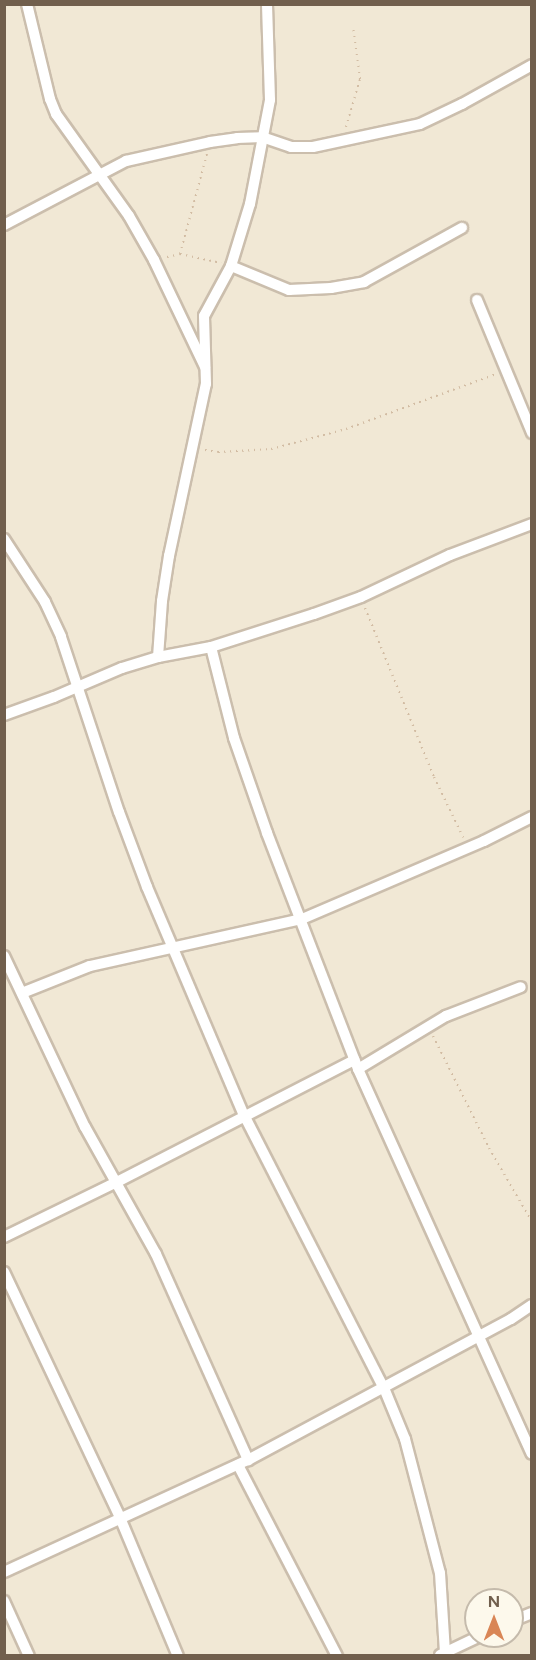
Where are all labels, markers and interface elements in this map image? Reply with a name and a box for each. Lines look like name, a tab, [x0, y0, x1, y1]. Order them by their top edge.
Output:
north arrow	[464, 1588, 524, 1648]
text: N	[488, 1592, 500, 1611]

